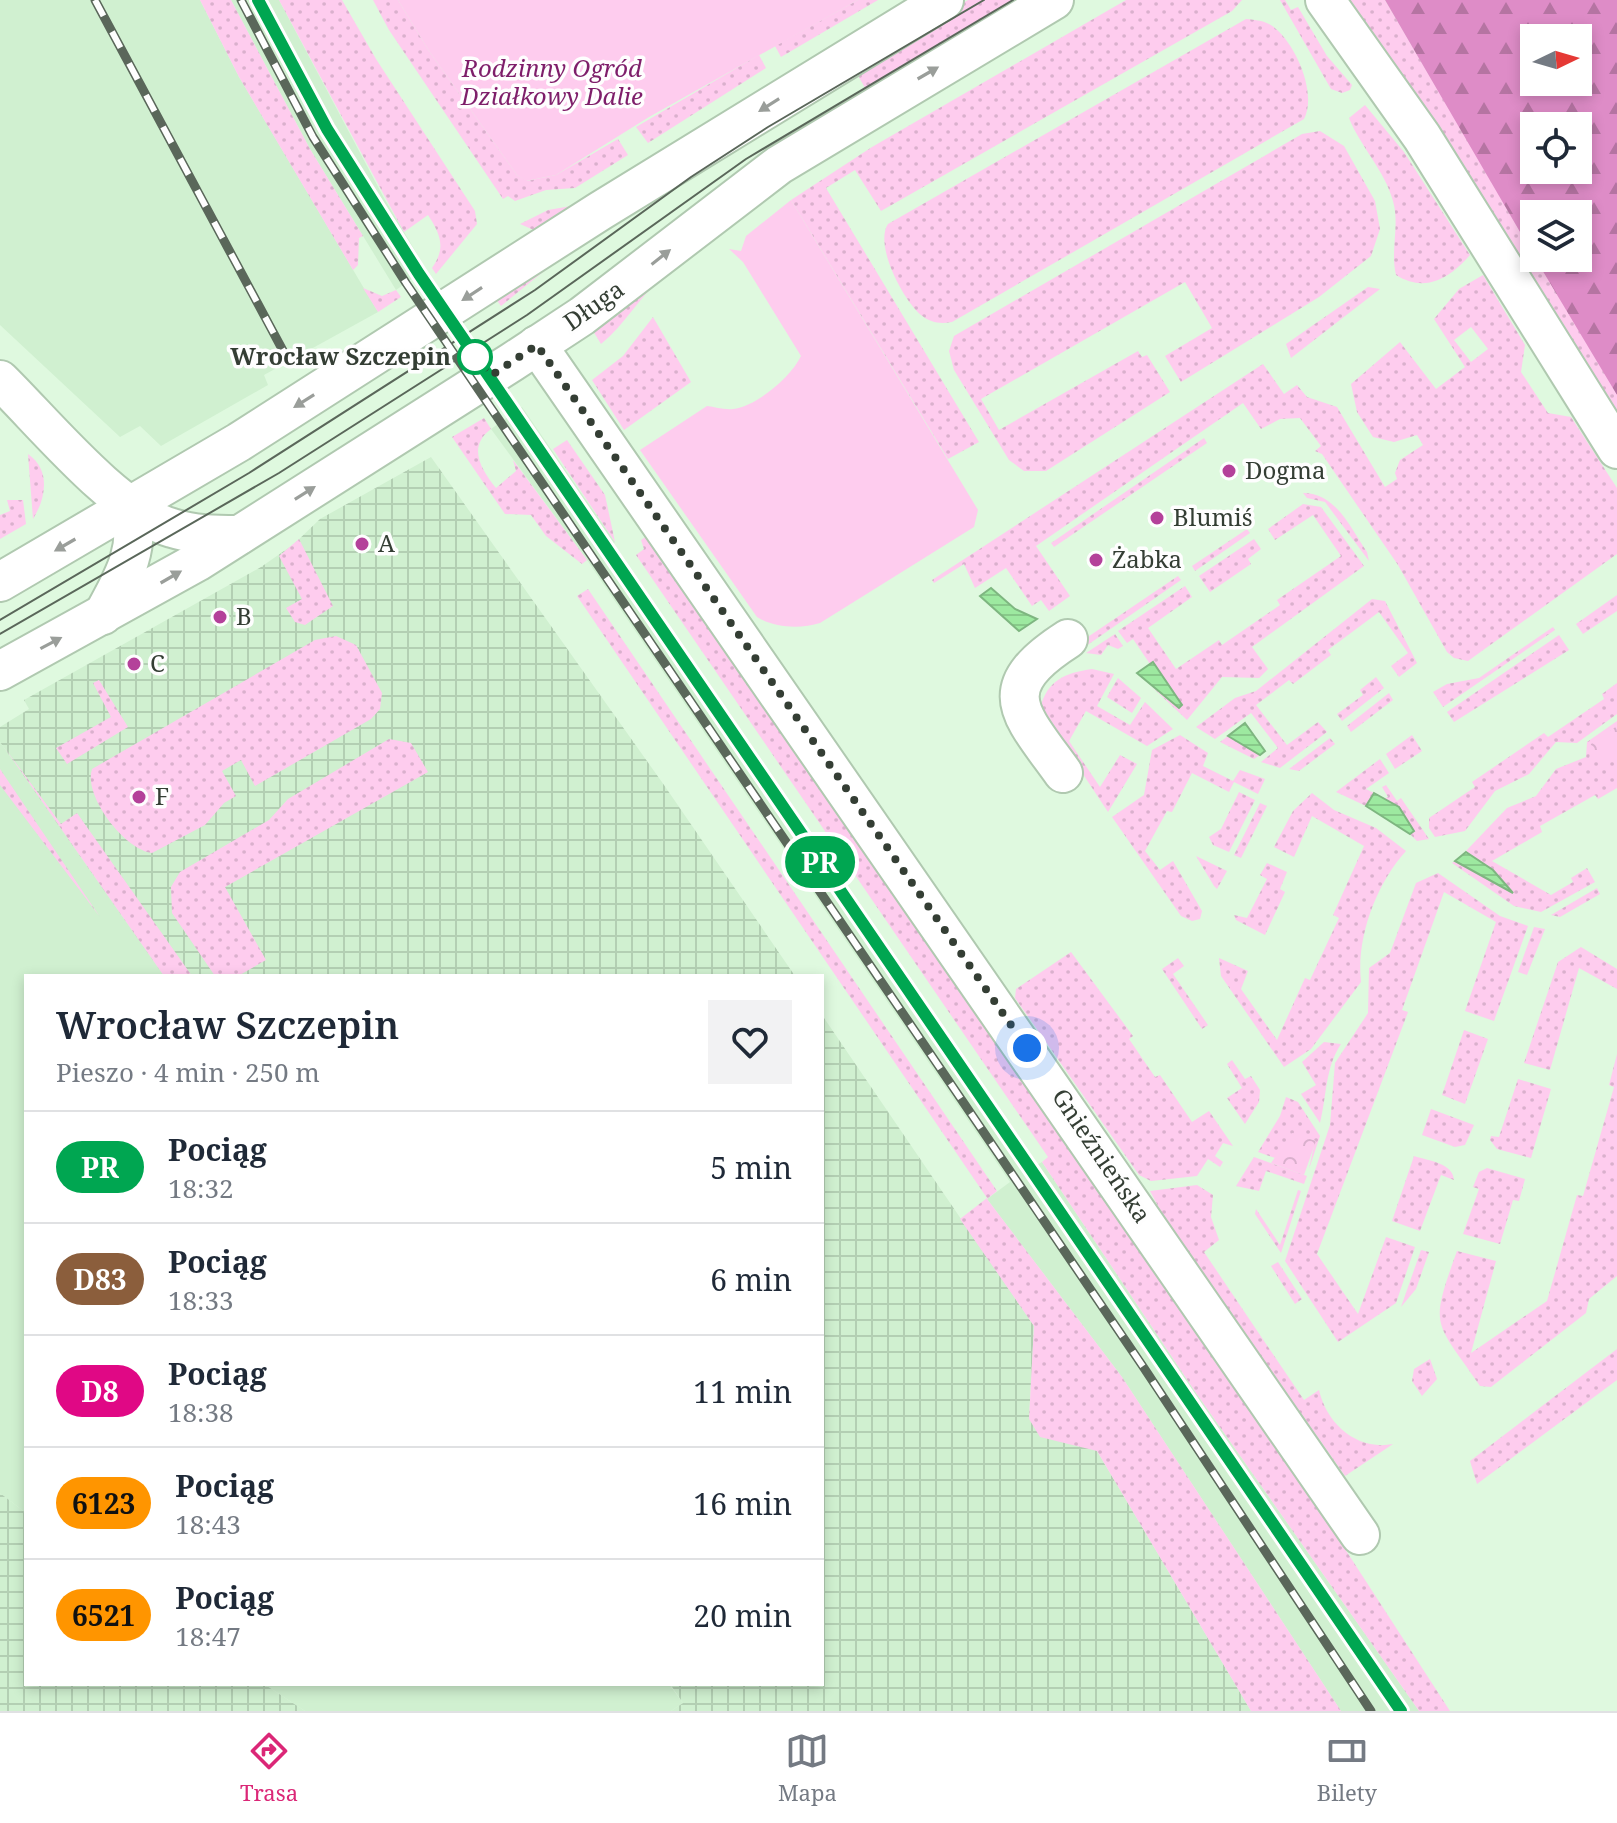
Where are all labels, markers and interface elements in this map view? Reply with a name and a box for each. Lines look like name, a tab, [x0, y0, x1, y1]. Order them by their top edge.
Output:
north arrow	[1520, 24, 1592, 96]
map controls	[1520, 24, 1592, 272]
park label: Rodzinny Ogród Działkowy Dalie	[460, 51, 643, 112]
one-way arrow	[917, 67, 939, 81]
one-way arrow	[758, 98, 779, 113]
button: locate	[1520, 112, 1592, 184]
button: layers	[1520, 200, 1592, 272]
one-way arrow	[651, 249, 671, 265]
street label: Długa	[556, 272, 630, 337]
one-way arrow	[461, 286, 483, 300]
place label: Wrocław Szczepin	[230, 339, 451, 372]
marker: Wrocław Szczepin	[458, 340, 492, 374]
one-way arrow	[293, 393, 315, 407]
place label: Dogma	[1245, 453, 1325, 486]
marker: Dogma	[1220, 462, 1238, 480]
one-way arrow	[294, 487, 316, 501]
place label: Blumiś	[1173, 500, 1253, 533]
marker: Blumiś	[1148, 509, 1166, 527]
place label: A	[378, 526, 395, 559]
marker: A	[353, 535, 371, 553]
one-way arrow	[54, 538, 76, 552]
place label: Żabka	[1112, 542, 1182, 575]
marker: Żabka	[1087, 551, 1105, 569]
one-way arrow	[160, 570, 182, 584]
place label: B	[236, 599, 252, 632]
marker: B	[211, 608, 229, 626]
one-way arrow	[40, 637, 63, 650]
place label: C	[150, 646, 165, 679]
marker: C	[125, 655, 143, 673]
place label: F	[155, 779, 169, 812]
marker: F	[130, 788, 148, 806]
line badge: PR	[784, 836, 856, 888]
text: PR	[801, 843, 839, 881]
text: Wrocław Szczepin	[56, 998, 399, 1050]
button: heart	[708, 1000, 792, 1084]
your location	[1007, 1028, 1047, 1068]
text: Pieszo · 4 min · 250 m	[56, 1054, 320, 1090]
street label: Gnieźnieńska	[1045, 1082, 1159, 1229]
text: Pociąg	[168, 1129, 267, 1170]
text: 5 min	[710, 1147, 792, 1188]
text: PR	[81, 1148, 119, 1186]
text: 18:32	[168, 1170, 234, 1206]
text: Pociąg	[168, 1241, 267, 1282]
text: 6 min	[710, 1259, 792, 1300]
text: D83	[73, 1260, 127, 1298]
text: 18:33	[168, 1282, 234, 1318]
text: Pociąg	[168, 1353, 267, 1394]
text: 11 min	[693, 1371, 792, 1412]
text: D8	[81, 1372, 119, 1410]
text: 18:38	[168, 1394, 234, 1430]
text: Pociąg	[175, 1465, 274, 1506]
text: 16 min	[693, 1483, 792, 1524]
text: 6123	[72, 1484, 135, 1522]
text: 18:43	[175, 1506, 241, 1542]
text: Pociąg	[175, 1577, 274, 1618]
text: 20 min	[693, 1595, 792, 1636]
text: 6521	[72, 1596, 135, 1634]
text: 18:47	[175, 1618, 241, 1654]
tab: Trasa	[240, 1729, 298, 1807]
tab: Mapa	[778, 1729, 837, 1807]
tab: Bilety	[1317, 1729, 1377, 1807]

